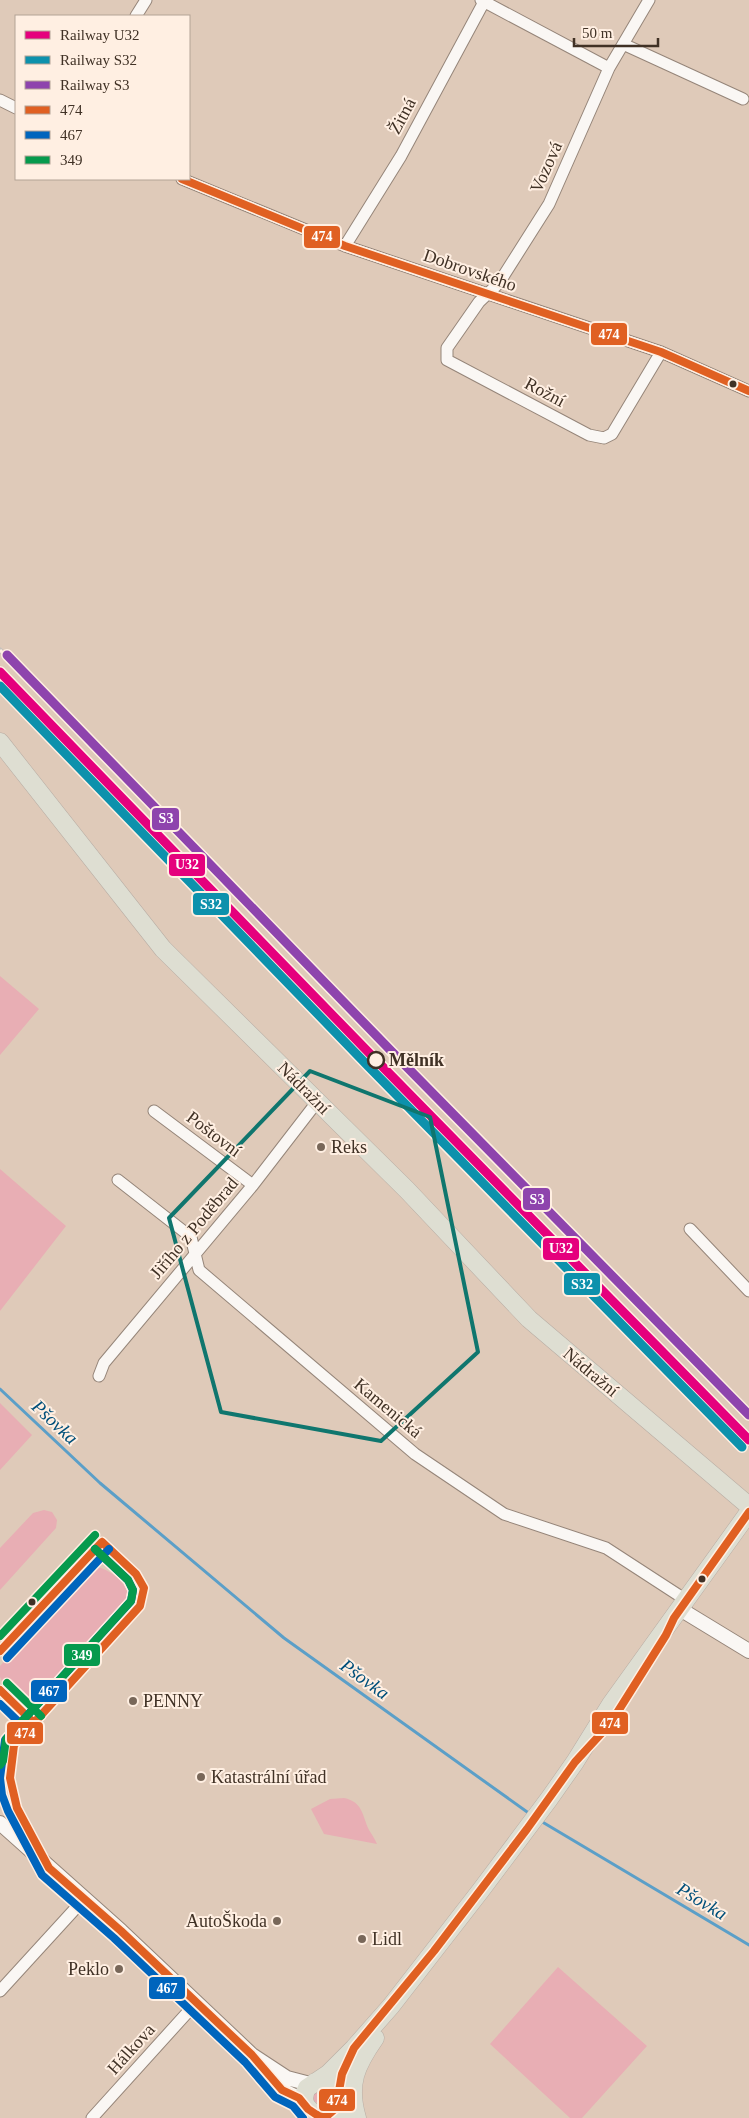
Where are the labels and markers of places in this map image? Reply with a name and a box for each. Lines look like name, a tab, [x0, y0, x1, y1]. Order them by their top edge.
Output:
unlabelled marker	[728, 379, 738, 389]
place label: Mělník	[389, 1050, 444, 1070]
marker: Mělník	[367, 1051, 385, 1069]
place label: Reks	[331, 1137, 367, 1157]
marker: Reks	[315, 1141, 327, 1153]
unlabelled marker	[697, 1574, 707, 1584]
unlabelled marker	[27, 1597, 37, 1607]
place label: PENNY	[143, 1691, 203, 1711]
marker: PENNY	[127, 1695, 139, 1707]
place label: Katastrální úřad	[211, 1767, 326, 1787]
marker: Katastrální úřad	[195, 1771, 207, 1783]
place label: AutoŠkoda	[186, 1910, 267, 1931]
marker: AutoŠkoda	[271, 1915, 283, 1927]
place label: Lidl	[372, 1929, 402, 1949]
marker: Lidl	[356, 1933, 368, 1945]
place label: Peklo	[68, 1959, 109, 1979]
marker: Peklo	[113, 1963, 125, 1975]

